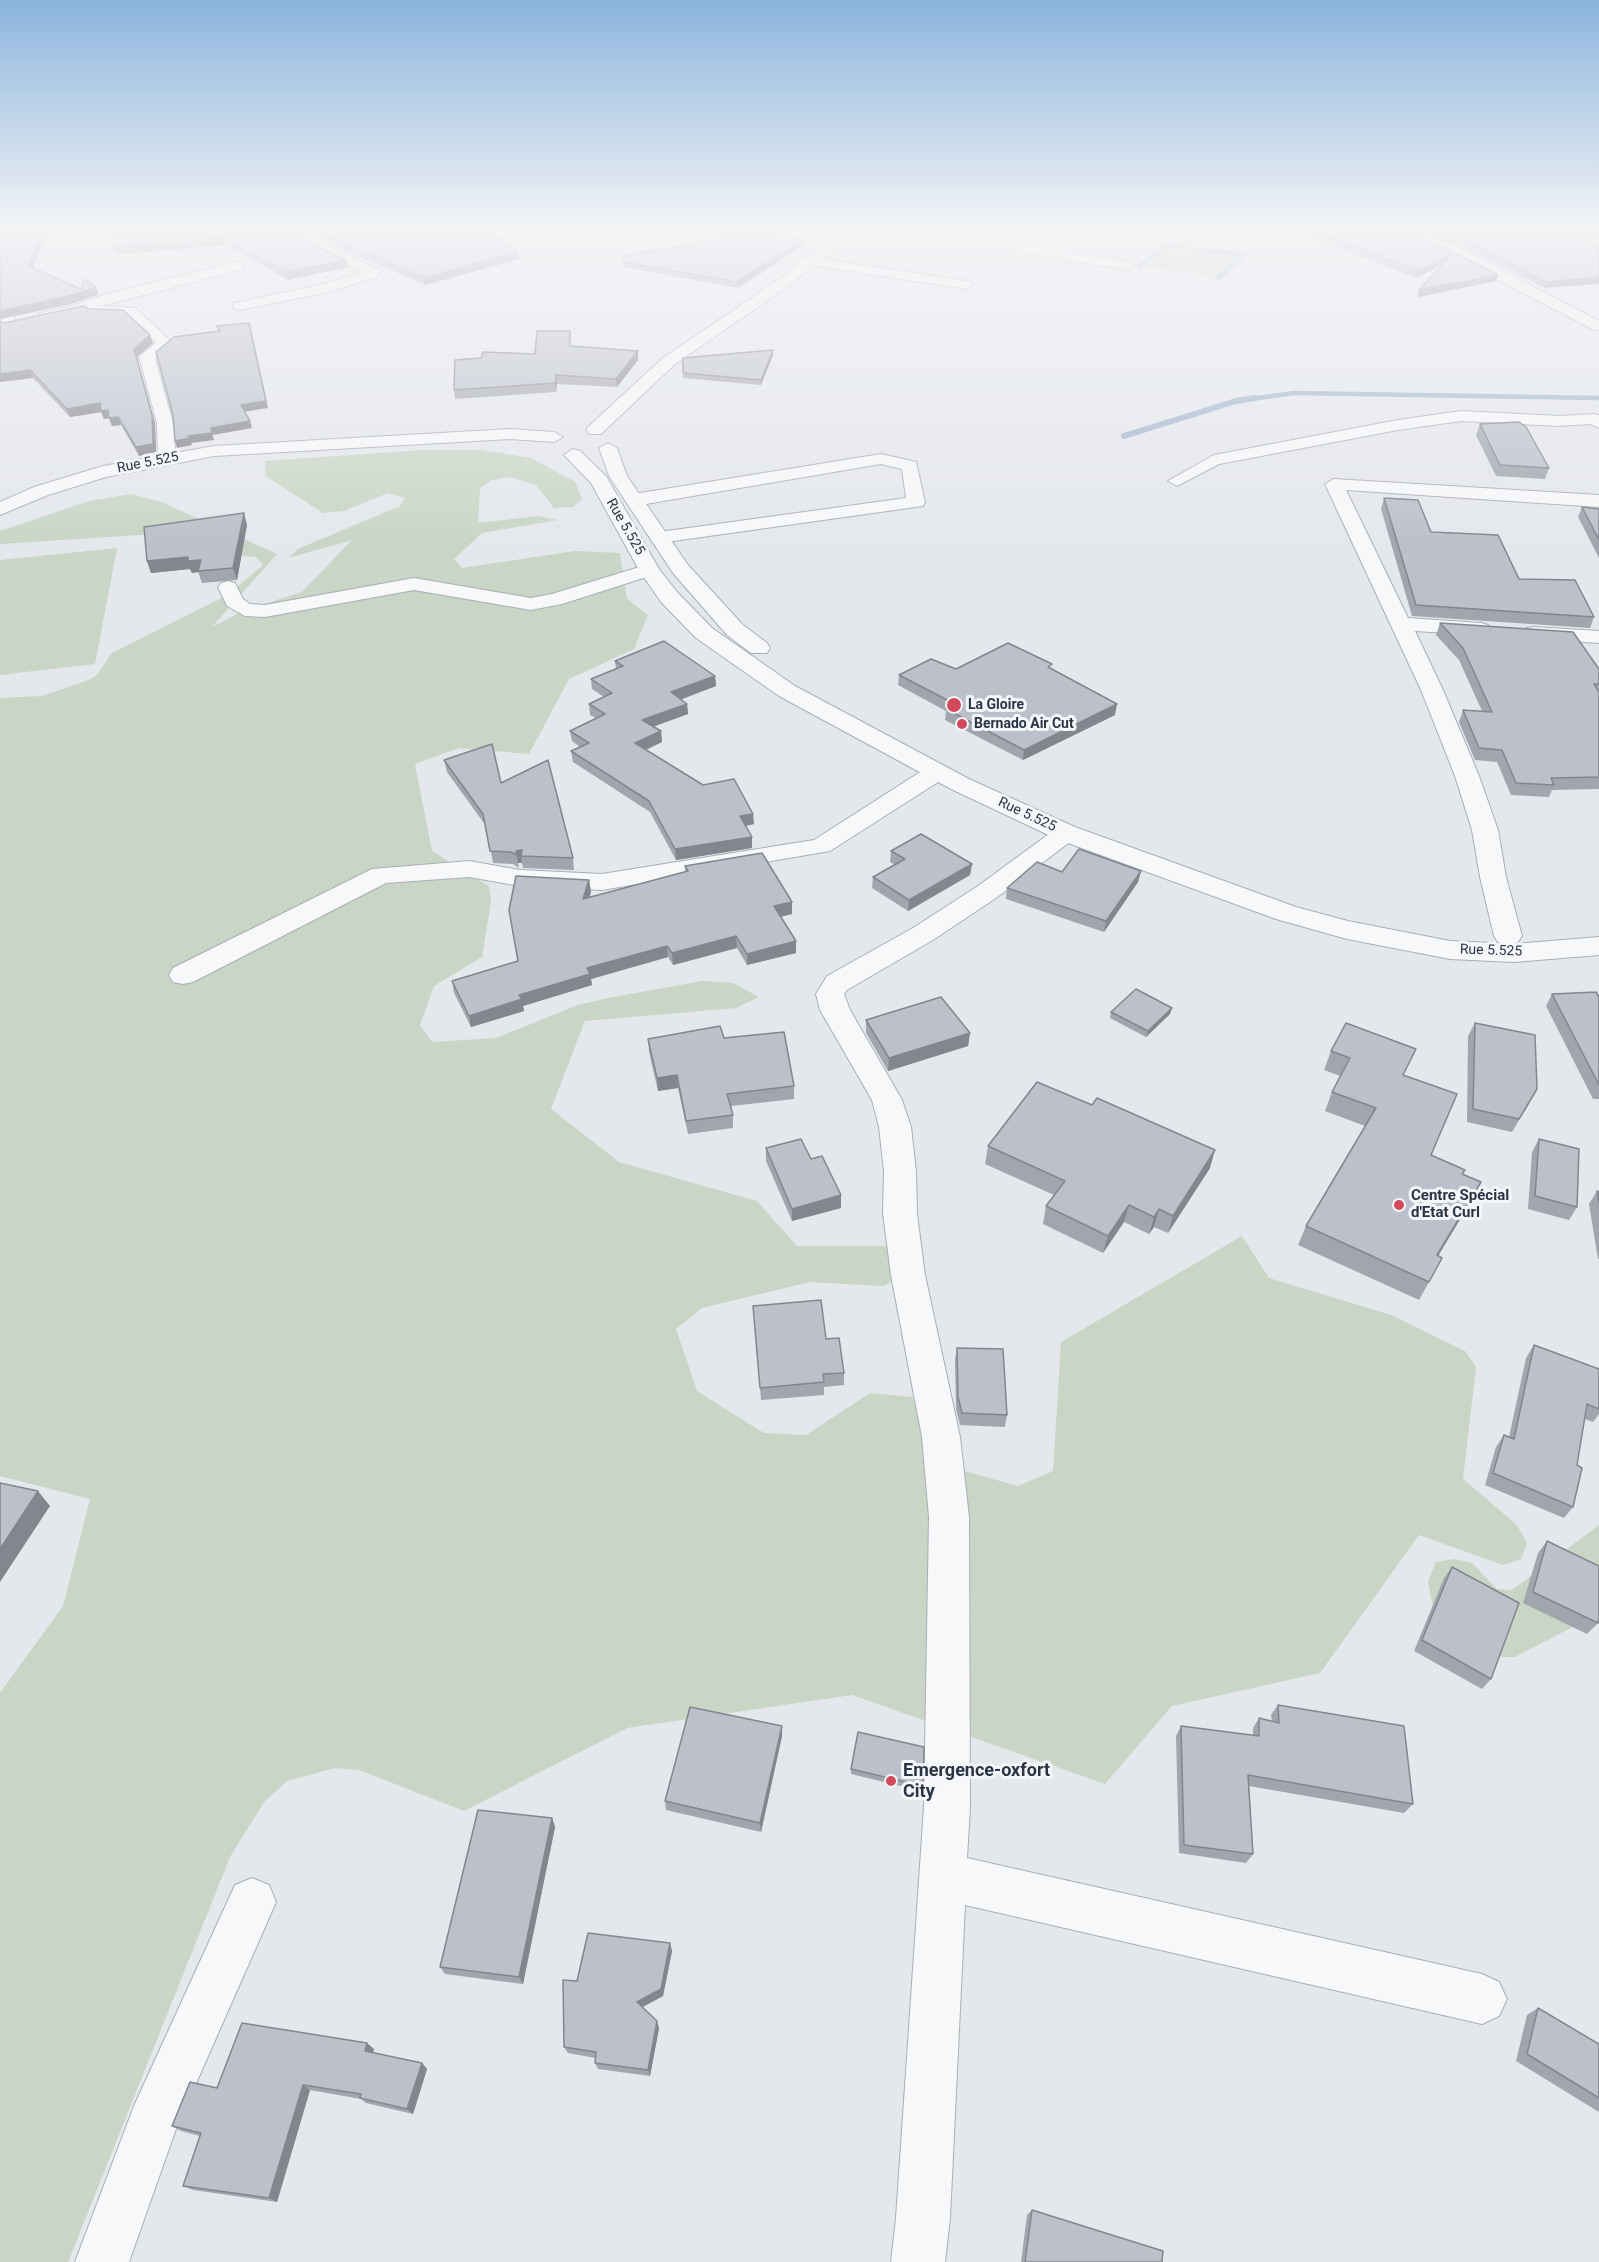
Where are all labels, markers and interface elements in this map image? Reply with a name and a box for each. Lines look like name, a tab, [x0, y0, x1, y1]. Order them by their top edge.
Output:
street label: Rue 5.525	[116, 449, 180, 477]
street label: Rue 5.525	[602, 496, 648, 558]
marker: La Gloire	[945, 696, 963, 714]
place label: La Gloire	[968, 697, 1024, 713]
place label: Bernado Air Cut	[974, 716, 1074, 732]
marker: Bernado Air Cut	[955, 717, 969, 731]
street label: Rue 5.525	[995, 794, 1059, 836]
street label: Rue 5.525	[1460, 942, 1522, 960]
place label: Centre Spécial d'Etat Curl	[1411, 1187, 1509, 1222]
marker: Centre Spécial d'Etat Curl	[1392, 1198, 1406, 1212]
place label: Emergence-oxfort City	[903, 1760, 1050, 1802]
marker: Emergence-oxfort City	[884, 1774, 898, 1788]

